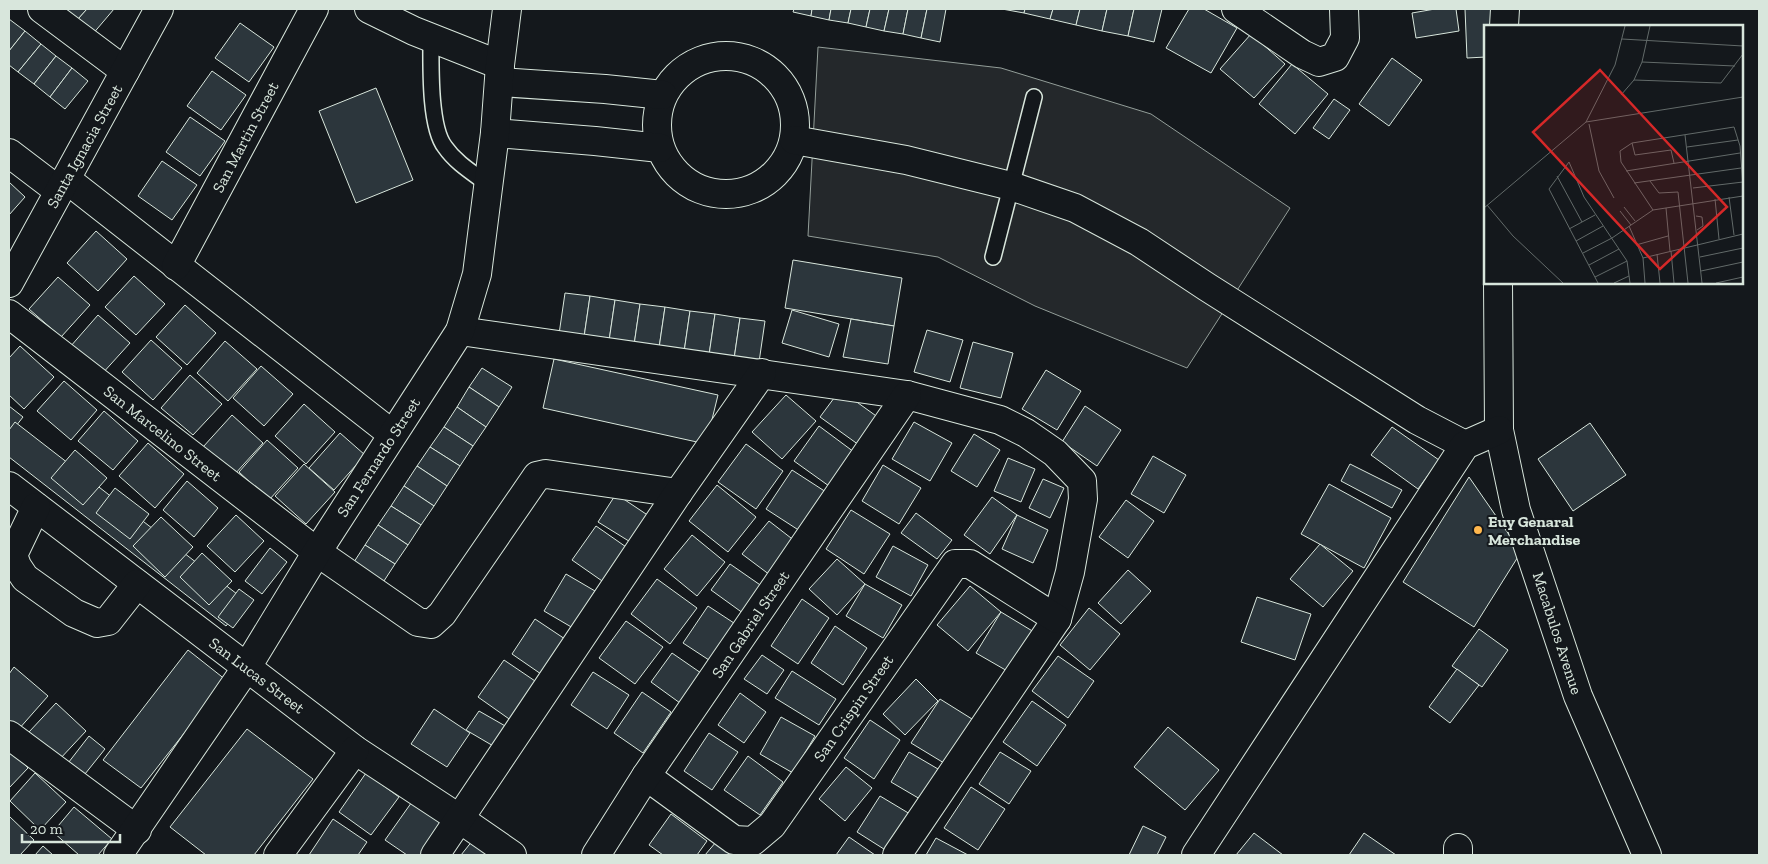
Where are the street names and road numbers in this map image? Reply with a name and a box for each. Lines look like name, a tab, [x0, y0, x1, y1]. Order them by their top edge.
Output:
street label: San Martin Street	[208, 78, 283, 196]
street label: Santa Ignacia Street	[43, 81, 126, 211]
street label: San Marcelino Street	[100, 381, 225, 485]
street label: San Fernardo Street	[333, 394, 424, 520]
street label: San Gabriel Street	[708, 567, 793, 681]
street label: Macabulos Avenue	[1529, 570, 1586, 697]
street label: San Lucas Street	[205, 633, 308, 717]
street label: San Crispin Street	[810, 651, 897, 765]

